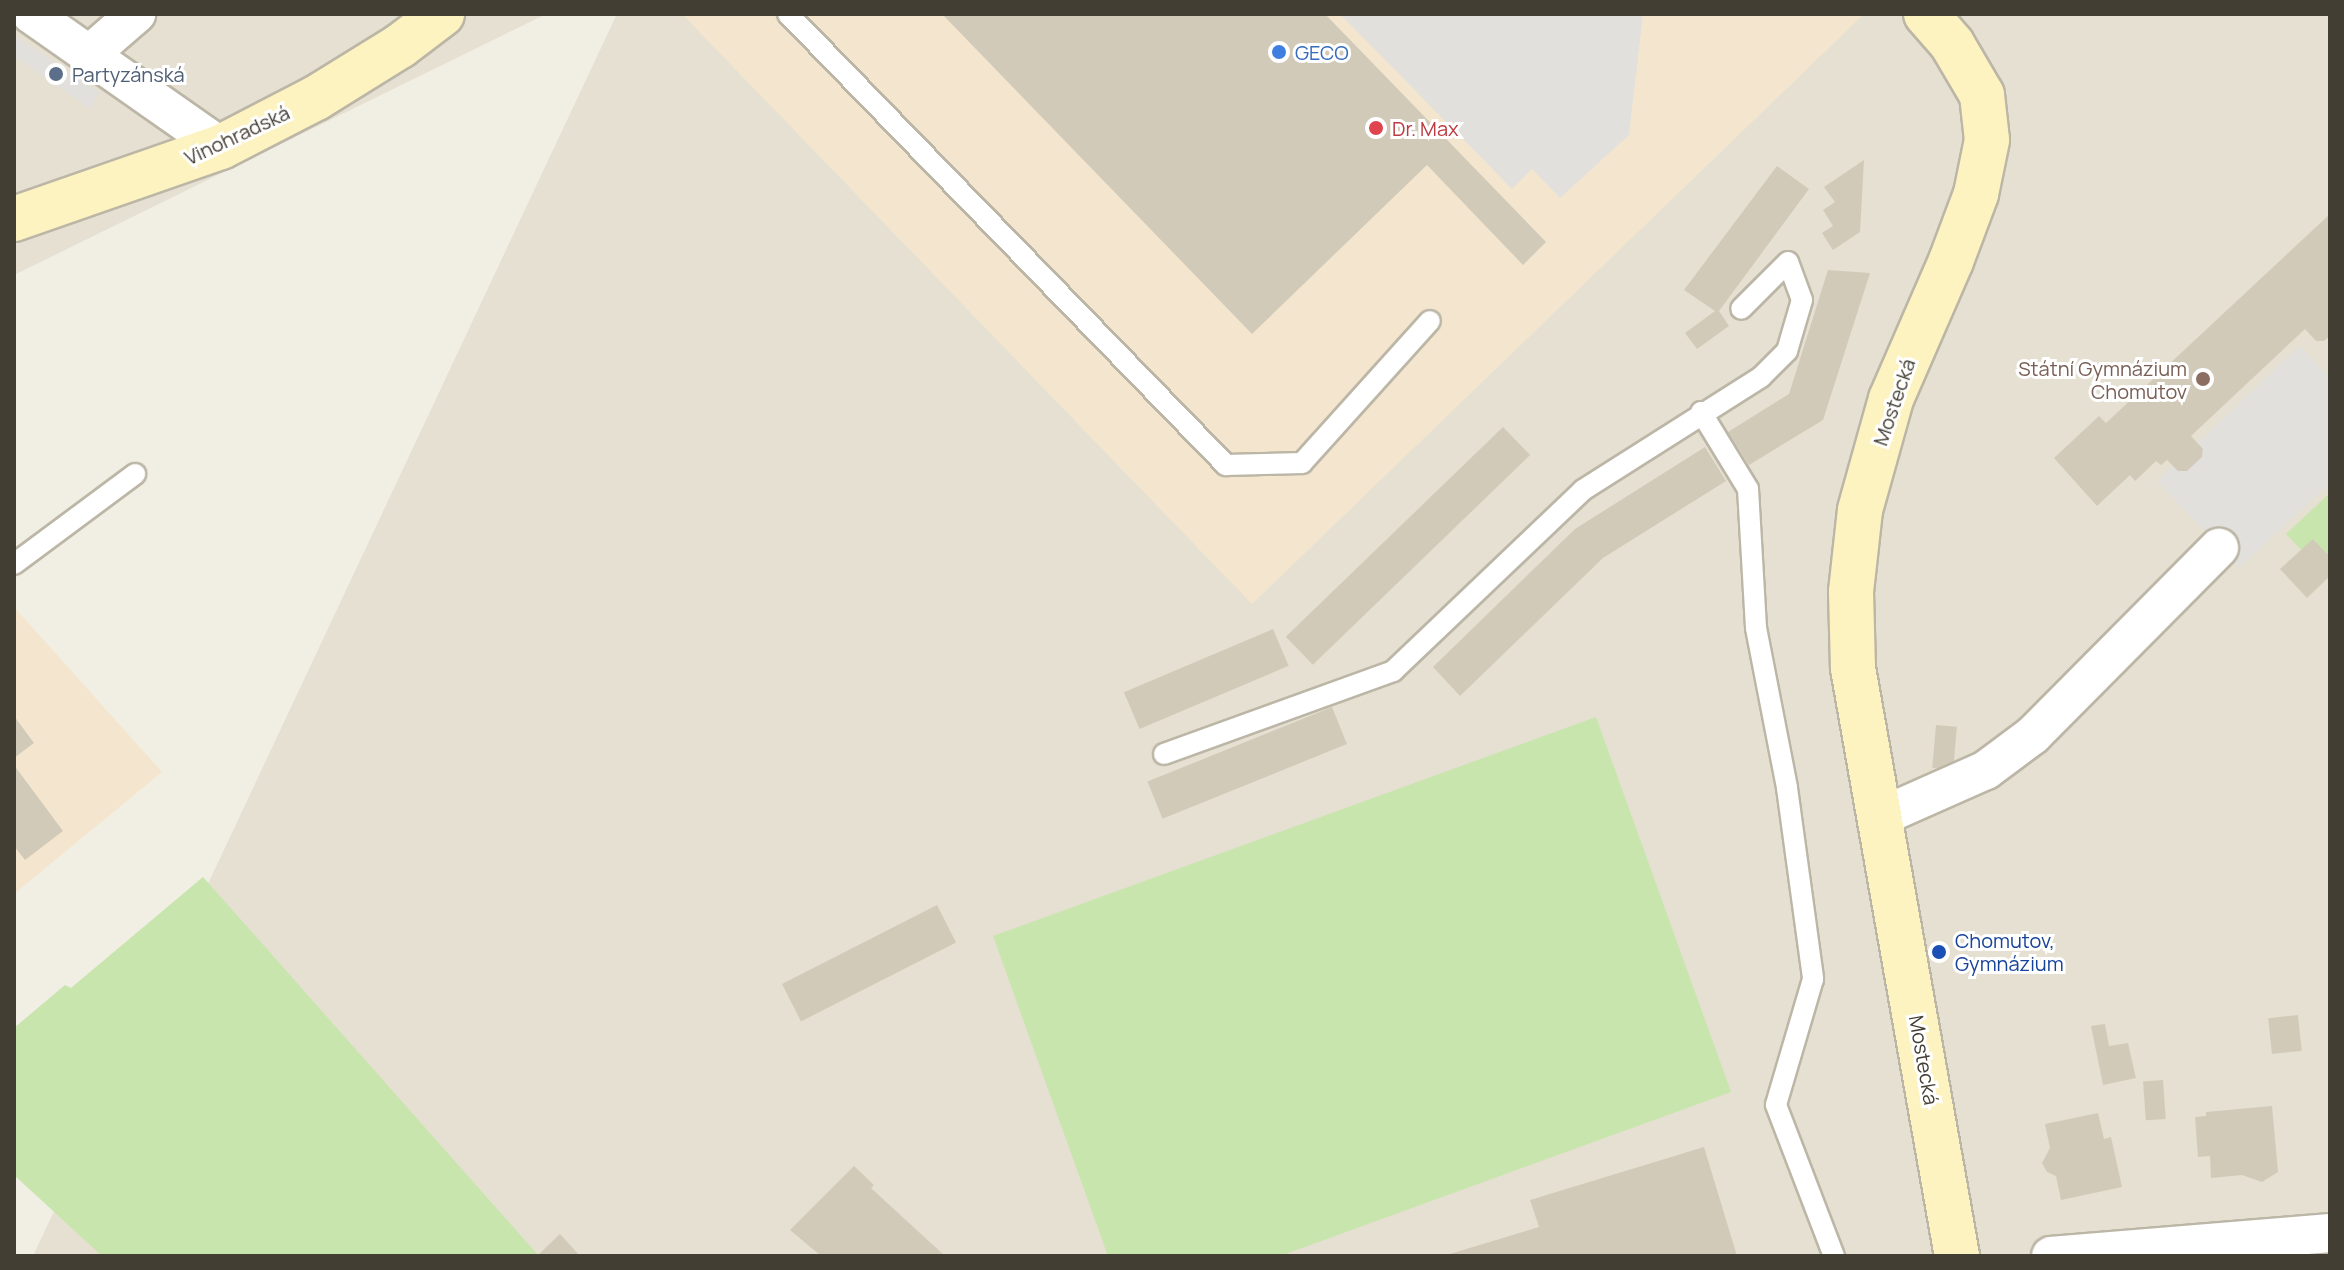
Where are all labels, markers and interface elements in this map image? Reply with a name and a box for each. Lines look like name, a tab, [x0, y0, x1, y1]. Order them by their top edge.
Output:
place label: GECO	[1295, 40, 1349, 64]
marker: GECO	[1270, 43, 1288, 61]
place label: Partyzánská	[72, 62, 185, 86]
marker: Partyzánská	[47, 65, 65, 83]
street label: Vinohradská	[181, 100, 293, 170]
place label: Dr. Max	[1392, 116, 1459, 140]
marker: Dr. Max	[1367, 119, 1385, 137]
street label: Mostecká	[1868, 355, 1920, 449]
place label: Státní Gymnázium Chomutov	[2018, 356, 2187, 403]
marker: Státní Gymnázium Chomutov	[2194, 370, 2212, 388]
place label: Chomutov, Gymnázium	[1955, 928, 2064, 975]
marker: Chomutov, Gymnázium	[1930, 943, 1948, 961]
street label: Mostecká	[1904, 1013, 1944, 1107]

